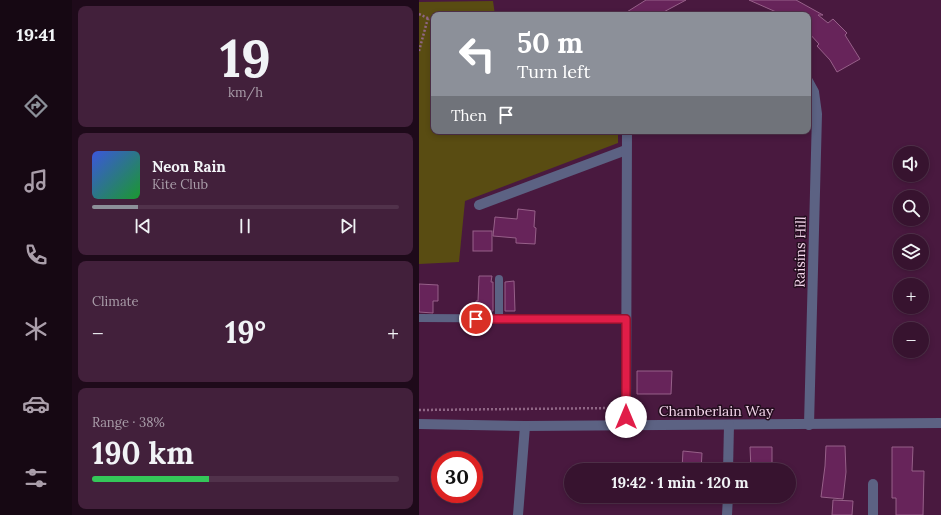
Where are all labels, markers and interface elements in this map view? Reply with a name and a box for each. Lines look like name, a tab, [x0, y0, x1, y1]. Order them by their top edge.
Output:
text: 19:41	[16, 23, 56, 46]
text: 19	[220, 25, 271, 91]
text: 50 m	[517, 25, 583, 61]
icon: left	[451, 28, 503, 80]
text: Turn left	[517, 60, 590, 83]
text: km/h	[228, 84, 263, 101]
icon: directions	[22, 92, 50, 120]
icon: arrive	[495, 104, 517, 126]
text: Then	[451, 106, 487, 125]
map controls	[893, 146, 929, 358]
button: sound	[893, 146, 929, 182]
text: Neon Rain	[152, 157, 226, 176]
icon: music	[22, 167, 50, 195]
text: Kite Club	[152, 176, 208, 193]
button: search	[893, 190, 929, 226]
icon: previous	[132, 215, 154, 237]
icon: pause	[234, 215, 256, 237]
icon: next	[337, 215, 359, 237]
street label: Raisins Hill	[790, 216, 810, 288]
button: layers	[893, 234, 929, 270]
icon: phone	[22, 241, 50, 269]
button: +	[893, 278, 929, 314]
text: Climate	[92, 293, 139, 310]
pin	[459, 302, 493, 336]
icon: arrive	[465, 308, 487, 330]
text: 19°	[225, 313, 266, 351]
icon: climate	[22, 315, 50, 343]
text: −	[92, 319, 104, 347]
text: +	[387, 319, 399, 347]
button: −	[893, 322, 929, 358]
icon: car	[22, 390, 50, 418]
position arrow	[605, 396, 647, 438]
street label: Chamberlain Way	[659, 402, 774, 420]
text: Range · 38%	[92, 414, 165, 431]
text: 190 km	[92, 434, 194, 472]
speed limit sign: 30	[431, 451, 483, 503]
icon: filters	[22, 464, 50, 492]
text: 19:42 · 1 min · 120 m	[612, 473, 748, 492]

